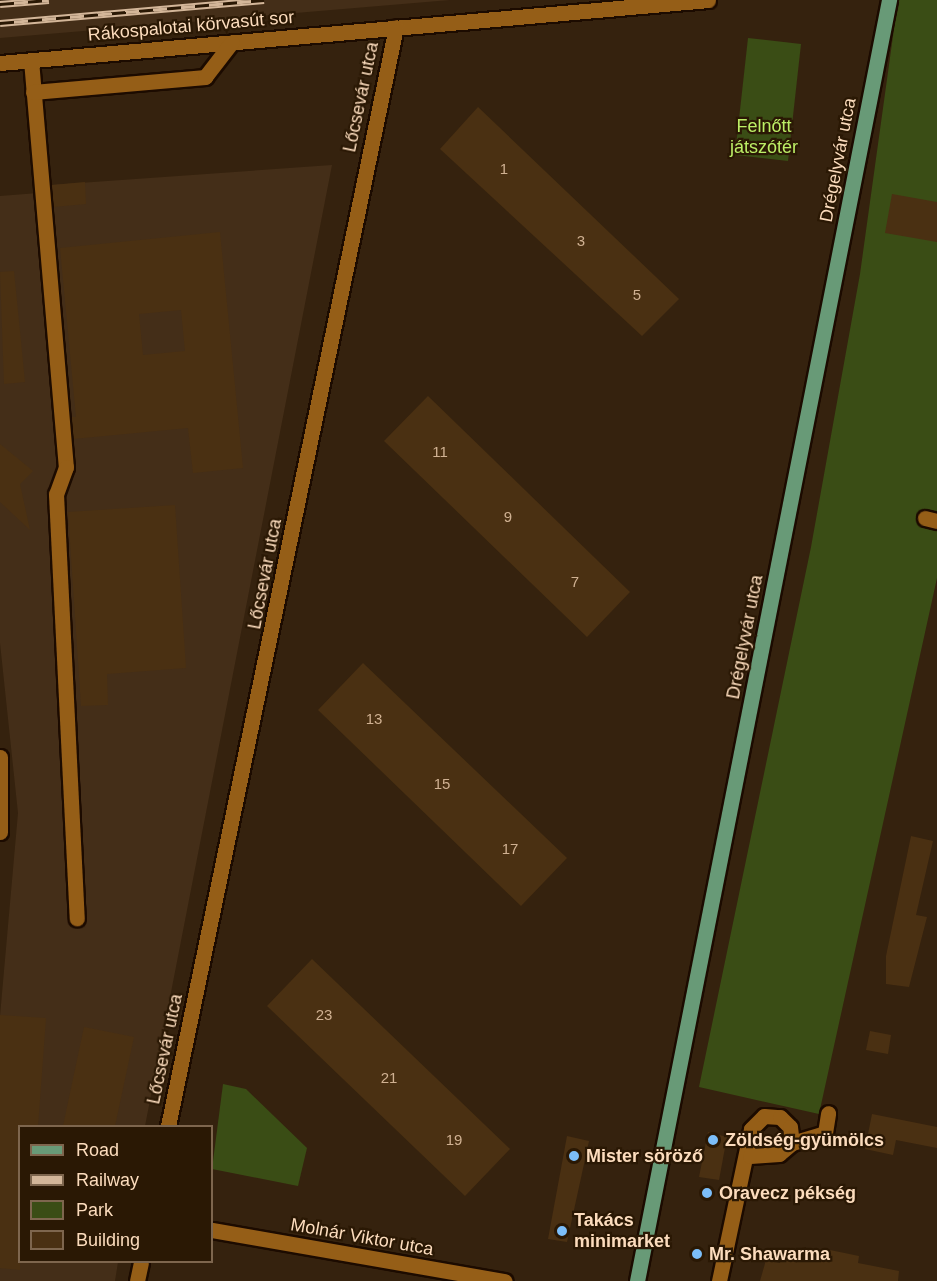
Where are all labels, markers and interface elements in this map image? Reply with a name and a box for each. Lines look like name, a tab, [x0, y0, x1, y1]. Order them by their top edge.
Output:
street label: Rákospalotai körvasút sor	[87, 6, 295, 46]
street label: Lőcsevár utca	[339, 40, 383, 154]
street label: Drégelyvár utca	[815, 96, 861, 224]
park label: Felnőtt játszótér	[730, 116, 798, 158]
house number: 1	[500, 160, 508, 178]
house number: 3	[577, 232, 585, 250]
house number: 5	[633, 286, 641, 304]
house number: 11	[432, 443, 448, 461]
house number: 9	[504, 508, 512, 526]
street label: Lőcsevár utca	[244, 517, 286, 631]
house number: 7	[571, 573, 579, 591]
street label: Drégelyvár utca	[722, 573, 768, 701]
house number: 13	[366, 710, 382, 728]
house number: 15	[434, 775, 450, 793]
house number: 17	[502, 840, 518, 858]
street label: Lőcsevár utca	[143, 992, 187, 1106]
house number: 23	[316, 1006, 332, 1024]
house number: 21	[381, 1069, 397, 1087]
legend	[18, 1125, 213, 1263]
place label: Zöldség-gyümölcs	[725, 1129, 884, 1151]
house number: 19	[446, 1131, 462, 1149]
marker: Zöldség-gyümölcs	[706, 1133, 720, 1147]
text: Road	[76, 1140, 119, 1160]
place label: Mister söröző	[586, 1145, 703, 1167]
marker: Mister söröző	[567, 1149, 581, 1163]
text: Railway	[76, 1170, 139, 1190]
place label: Oravecz pékség	[719, 1182, 856, 1204]
marker: Oravecz pékség	[700, 1186, 714, 1200]
text: Park	[76, 1200, 113, 1220]
place label: Takács minimarket	[574, 1210, 670, 1252]
street label: Molnár Viktor utca	[289, 1214, 435, 1260]
marker: Takács minimarket	[555, 1224, 569, 1238]
text: Building	[76, 1230, 140, 1250]
place label: Mr. Shawarma	[709, 1243, 830, 1265]
marker: Mr. Shawarma	[690, 1247, 704, 1261]

